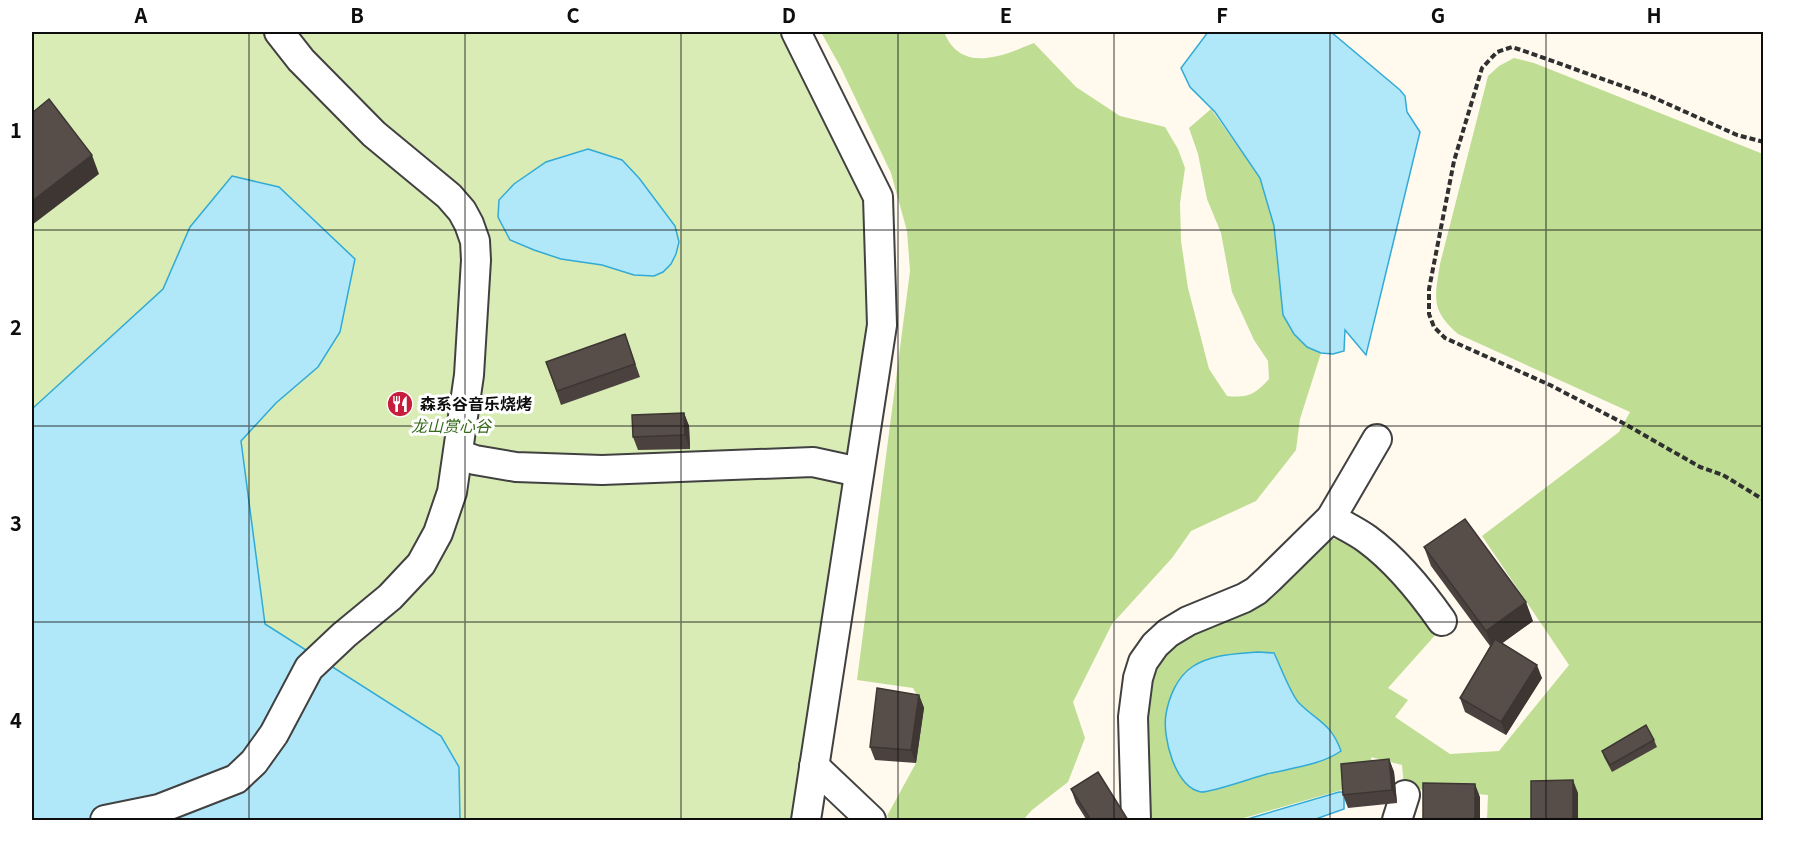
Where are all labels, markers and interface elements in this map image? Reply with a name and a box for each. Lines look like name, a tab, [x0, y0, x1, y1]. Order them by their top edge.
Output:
text: A	[134, 0, 148, 29]
text: B	[350, 0, 364, 29]
text: C	[566, 0, 580, 29]
text: D	[782, 0, 796, 29]
text: E	[1000, 0, 1012, 29]
text: F	[1216, 0, 1228, 29]
text: G	[1431, 0, 1445, 29]
text: H	[1646, 0, 1662, 29]
text: 1	[10, 115, 22, 144]
text: 2	[10, 312, 22, 341]
restaurant icon: 森系谷音乐烧烤	[385, 389, 415, 419]
place label: 森系谷音乐烧烤	[420, 391, 532, 415]
park label: 龙山赏心谷	[411, 413, 493, 437]
text: 3	[10, 508, 22, 537]
text: 4	[10, 705, 22, 734]

